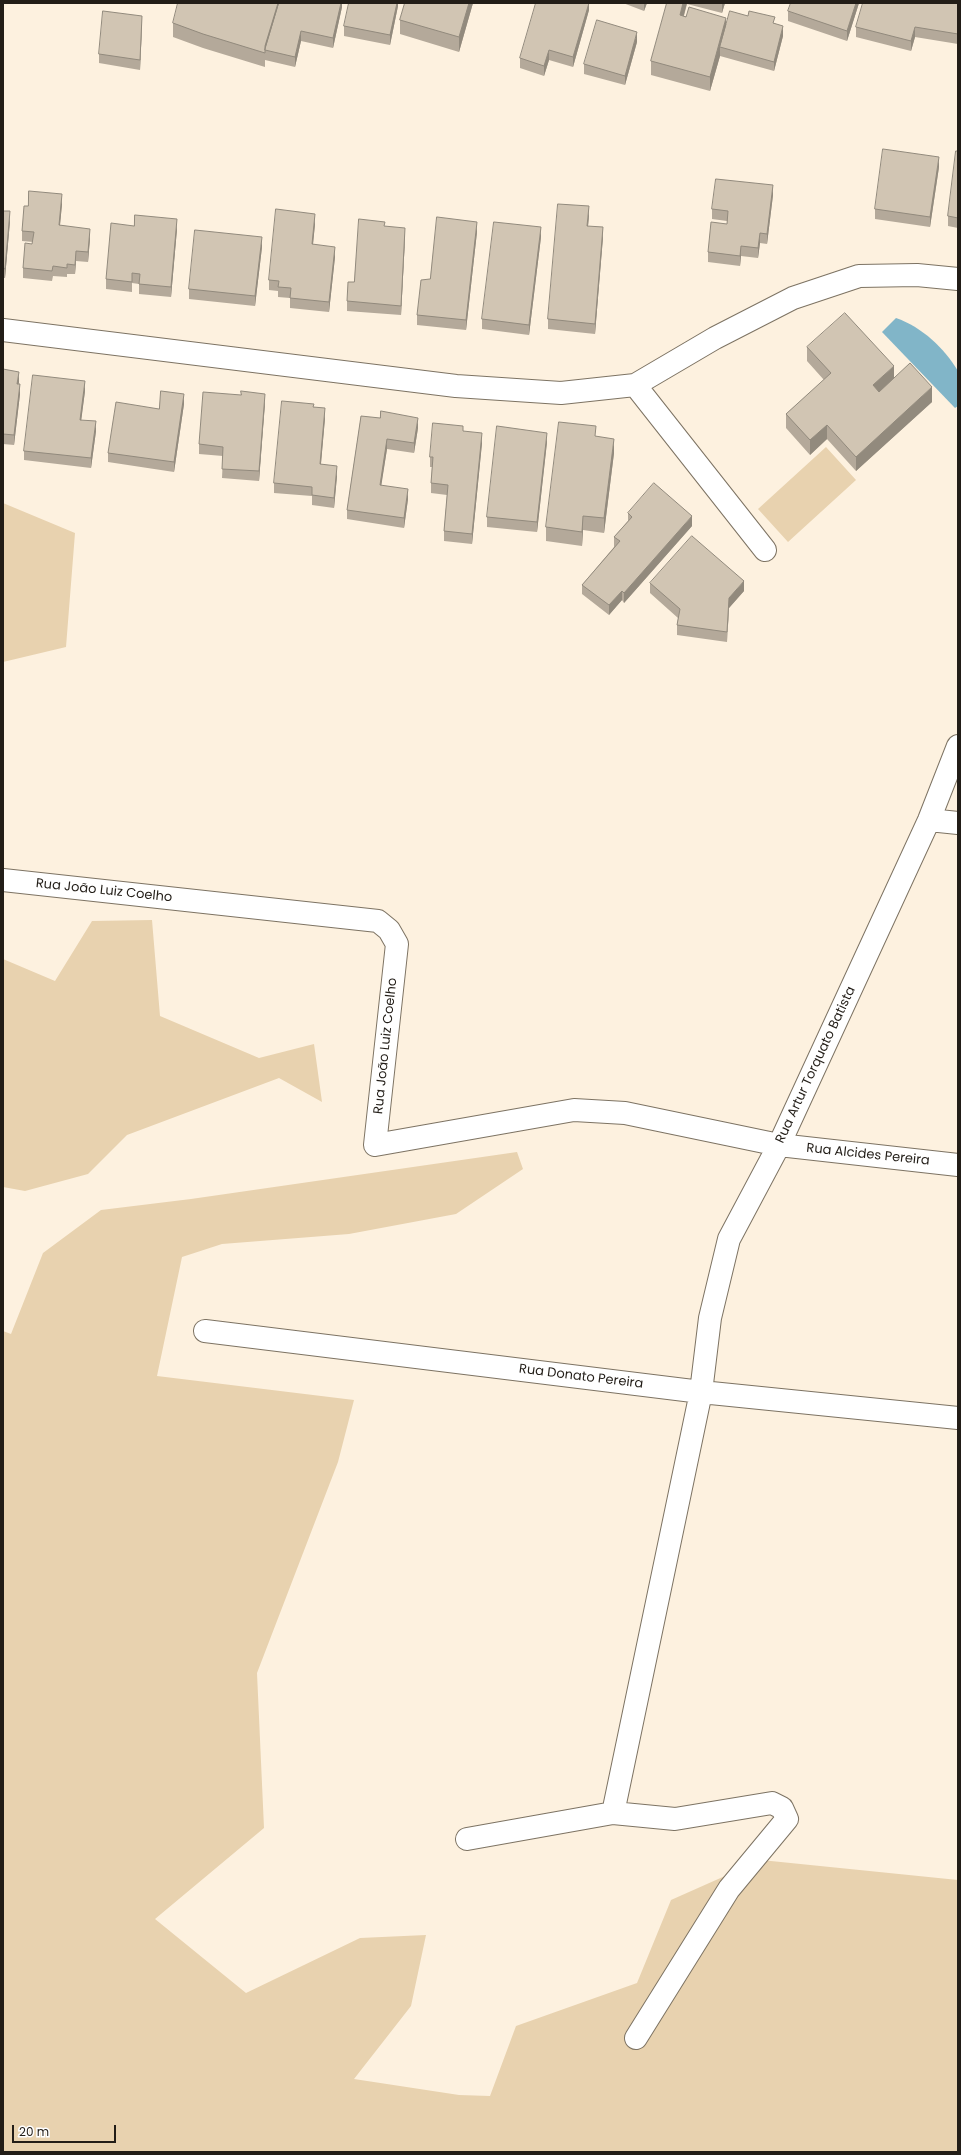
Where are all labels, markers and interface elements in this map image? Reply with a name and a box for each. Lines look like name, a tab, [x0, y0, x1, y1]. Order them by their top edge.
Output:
street label: Rua João Luiz Coelho	[35, 876, 173, 906]
street label: Rua João Luiz Coelho	[371, 977, 401, 1115]
street label: Rua Artur Torquato Batista	[773, 984, 859, 1146]
street label: Rua Alcides Pereira	[806, 1141, 930, 1169]
street label: Rua Donato Pereira	[518, 1362, 644, 1392]
scale bar	[14, 2117, 118, 2143]
text: 20 m	[19, 2123, 49, 2140]

